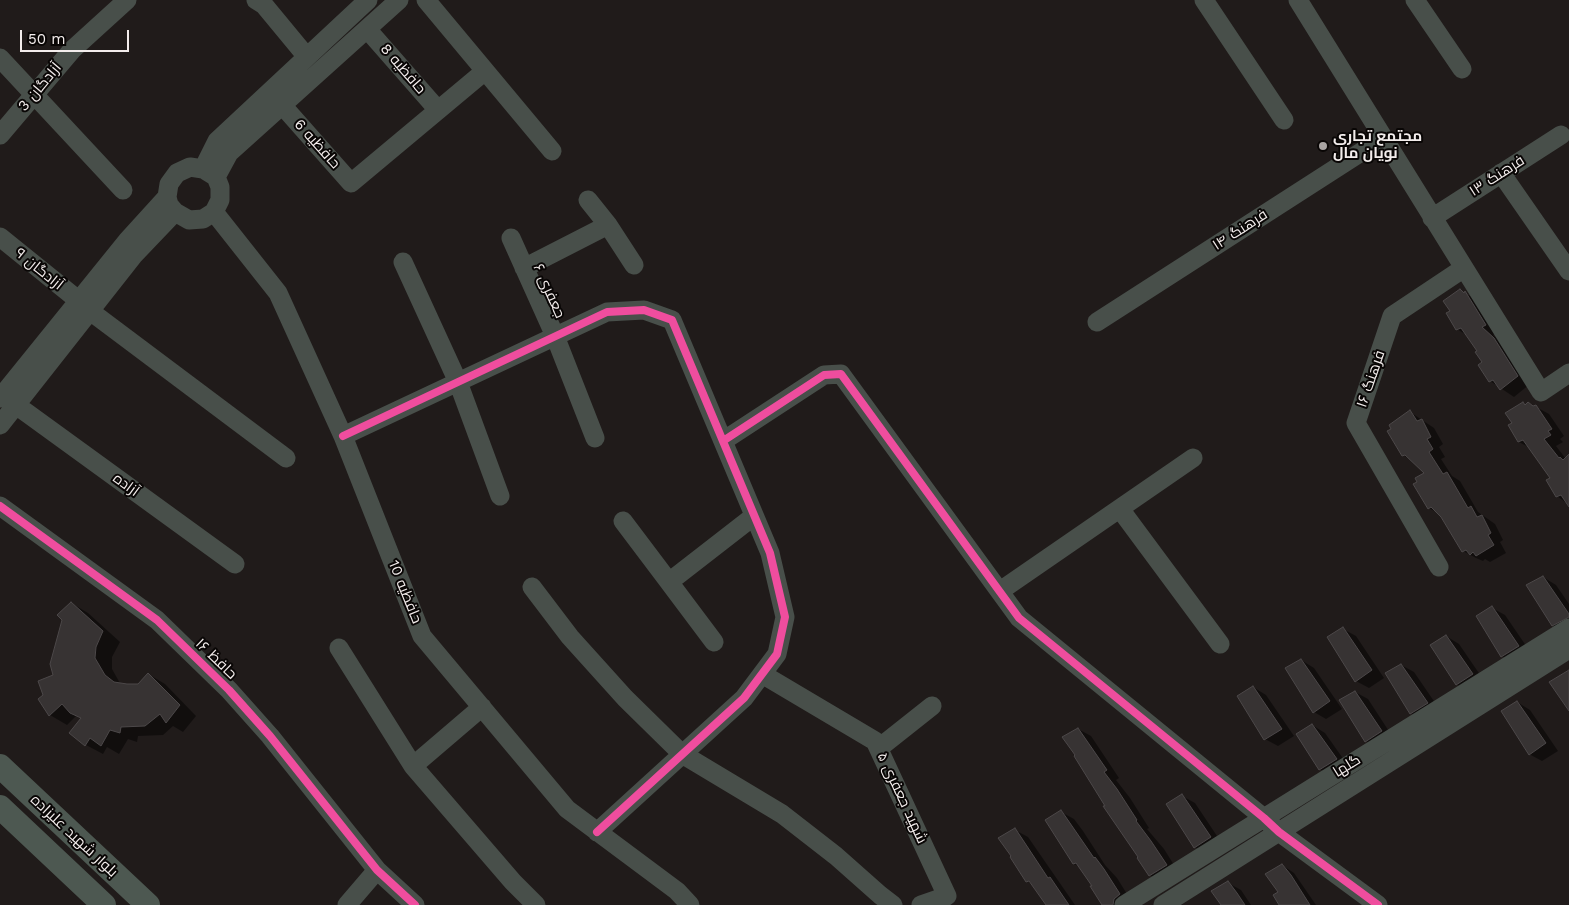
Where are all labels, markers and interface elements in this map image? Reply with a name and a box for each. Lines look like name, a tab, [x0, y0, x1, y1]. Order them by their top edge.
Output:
scale bar	[22, 20, 131, 52]
text: 50 m	[28, 30, 65, 48]
street label: حافظیه 8	[376, 40, 430, 98]
street label: آزادگان 3	[15, 59, 65, 115]
street label: حافظیه 6	[290, 116, 344, 172]
place label: مجتمع تجاری نویان مال	[1333, 128, 1422, 163]
marker: مجتمع تجاری نویان مال	[1317, 140, 1329, 152]
street label: فرهنگ ۱۳	[1466, 152, 1528, 200]
street label: فرهنگ ۱۴	[1209, 206, 1271, 254]
street label: آزادگان ۹	[11, 244, 67, 294]
street label: جعفری ۶	[529, 261, 569, 321]
street label: فرهنگ ۱۶	[1353, 348, 1389, 410]
street label: آزاده	[109, 469, 143, 501]
street label: حافظیه 10	[384, 558, 426, 626]
street label: حافظ ۱۶	[192, 635, 240, 683]
street label: شهید جعفری ۵	[873, 750, 931, 846]
street label: گلها	[1330, 751, 1364, 781]
street label: بلوار شهید علیزاده	[27, 791, 121, 881]

